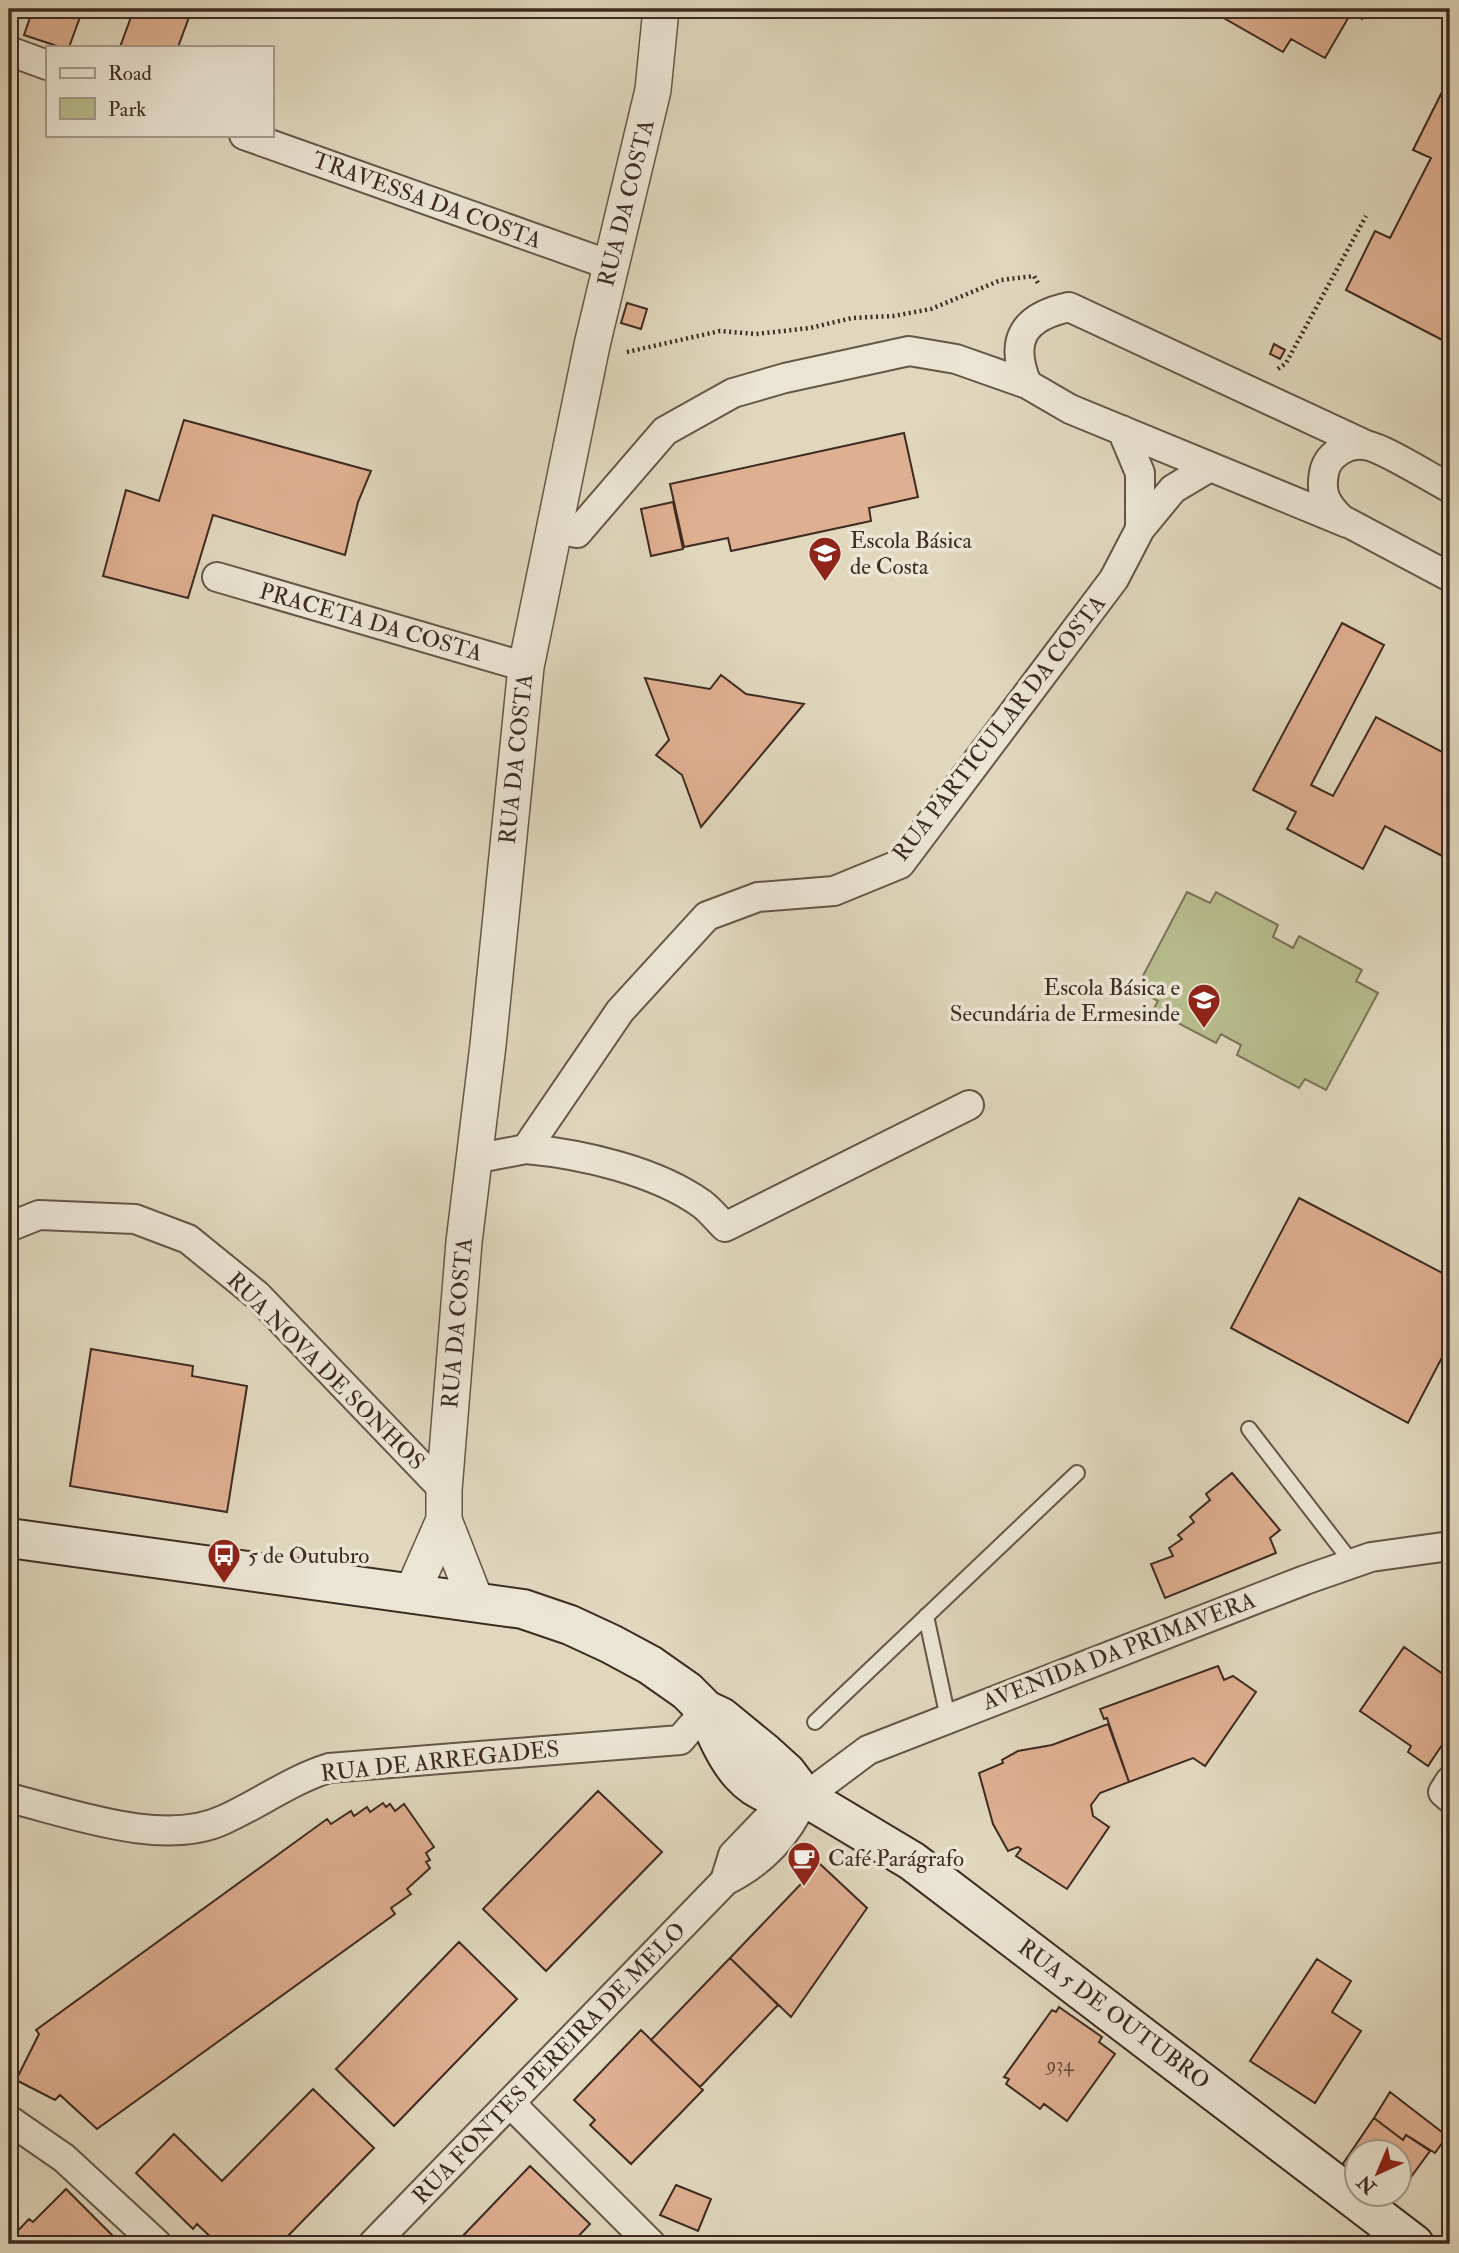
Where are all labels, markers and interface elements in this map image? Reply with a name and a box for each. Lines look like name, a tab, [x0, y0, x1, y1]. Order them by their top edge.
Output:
legend	[46, 46, 273, 136]
text: Road	[108, 60, 153, 87]
text: Park	[108, 96, 146, 123]
street label: RUA DA COSTA	[591, 116, 661, 290]
street label: TRAVESSA DA COSTA	[308, 145, 546, 255]
place label: Escola Básica de Costa	[850, 526, 972, 581]
school or university icon: Escola Básica de Costa	[806, 534, 844, 583]
street label: PRACETA DA COSTA	[256, 576, 486, 668]
street label: RUA PARTICULAR DA COSTA	[886, 589, 1112, 867]
street label: RUA DA COSTA	[493, 672, 539, 846]
place label: Escola Básica e Secundária de Ermesinde	[950, 973, 1180, 1028]
school or university icon: Escola Básica e Secundária de Ermesinde	[1185, 981, 1223, 1030]
street label: RUA DA COSTA	[435, 1236, 479, 1409]
street label: RUA NOVA DE SONHOS	[221, 1266, 431, 1476]
bus stop icon: 5 de Outubro	[205, 1536, 243, 1585]
place label: 5 de Outubro	[248, 1541, 369, 1570]
street label: AVENIDA DA PRIMAVERA	[977, 1585, 1260, 1717]
street label: RUA DE ARREGADES	[319, 1734, 561, 1788]
cafe icon: Café Parágrafo	[785, 1839, 823, 1888]
place label: Café Parágrafo	[828, 1844, 964, 1873]
street label: RUA FONTES PEREIRA DE MELO	[406, 1916, 692, 2210]
street label: RUA 5 DE OUTUBRO	[1012, 1932, 1216, 2096]
house number: 934	[1044, 2053, 1074, 2077]
north arrow	[1344, 2138, 1414, 2208]
text: N	[1352, 2169, 1382, 2200]

